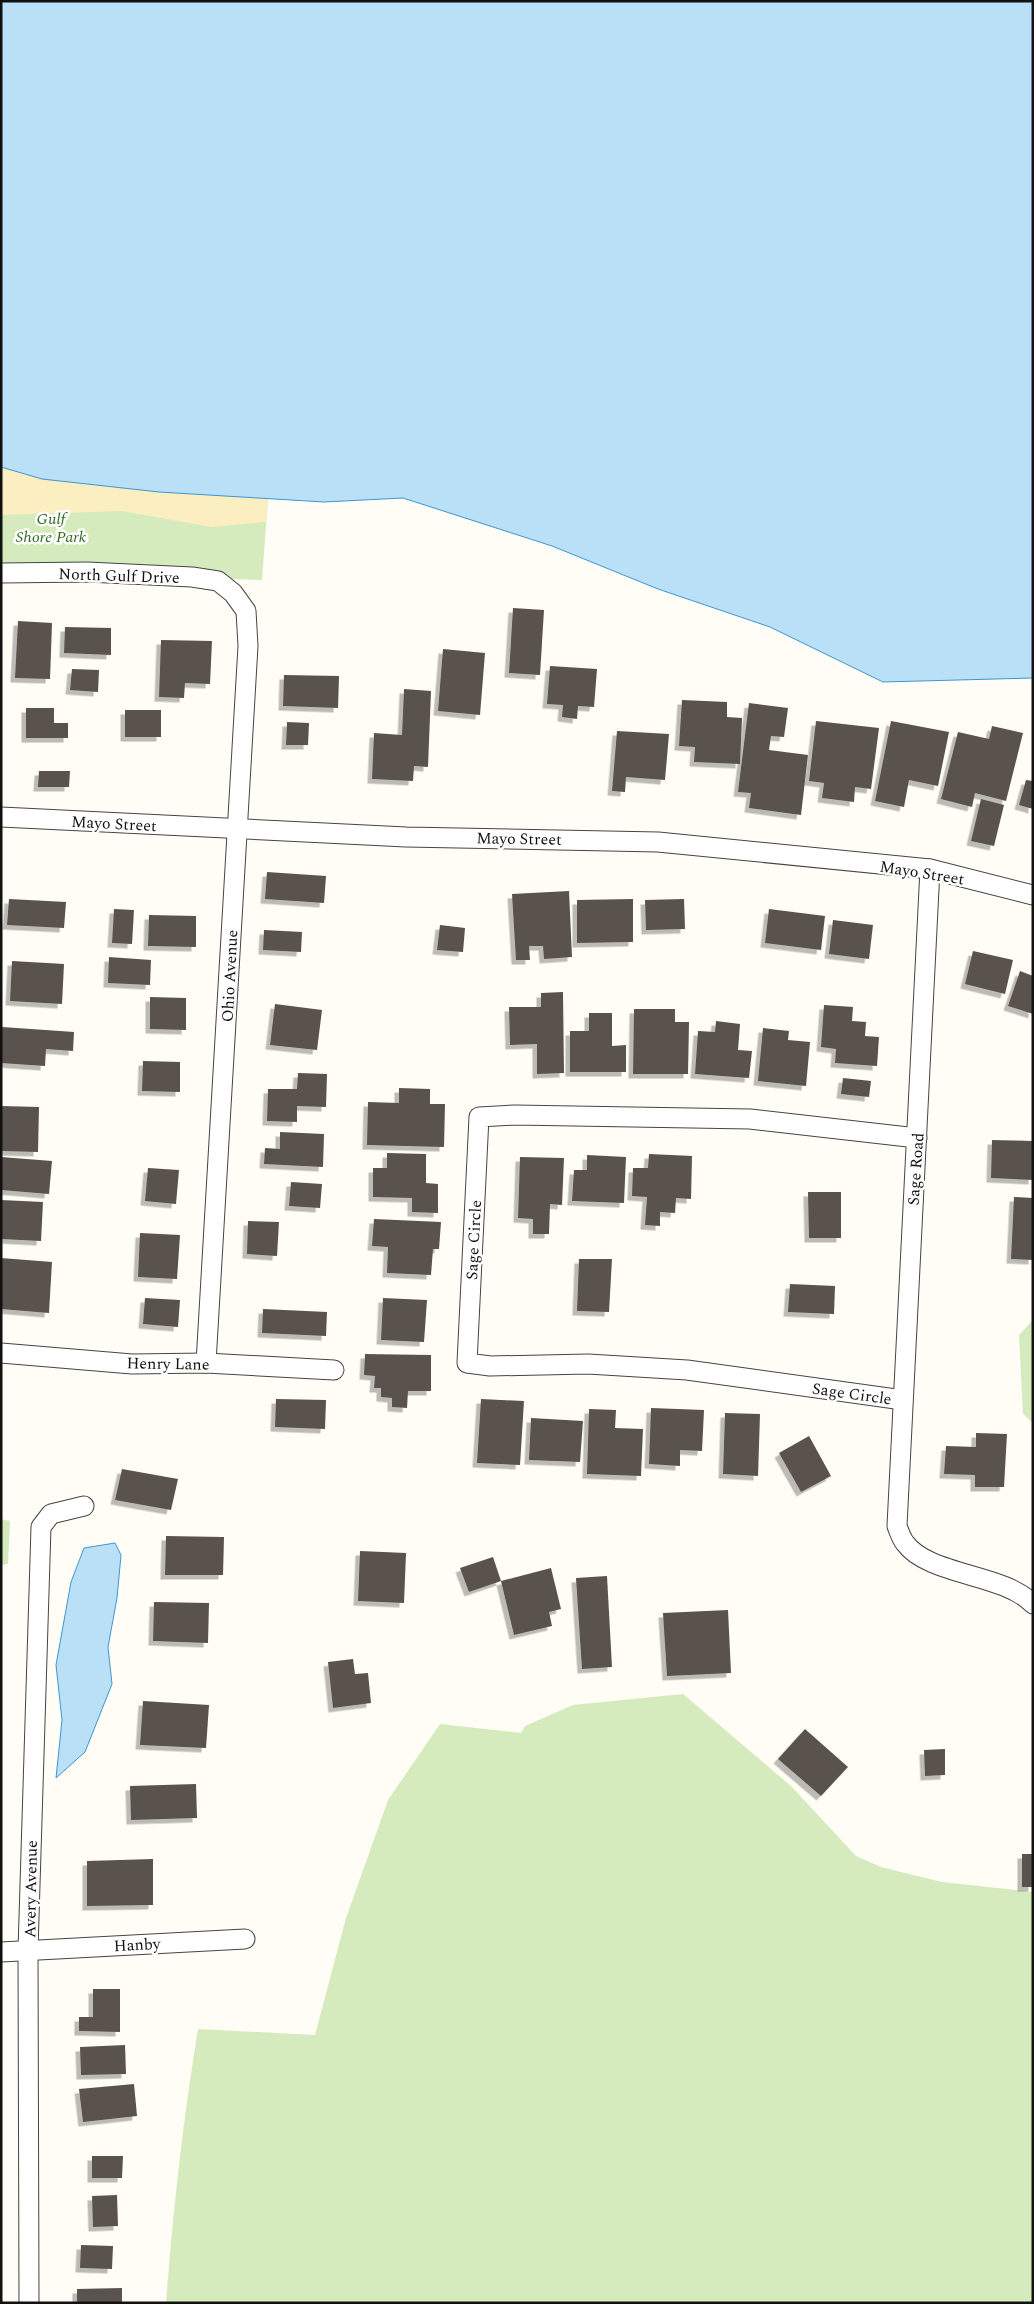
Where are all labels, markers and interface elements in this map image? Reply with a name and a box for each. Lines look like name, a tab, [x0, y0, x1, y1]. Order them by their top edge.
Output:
park label: Gulf Shore Park	[16, 507, 87, 549]
street label: North Gulf Drive	[58, 562, 180, 590]
street label: Mayo Street	[71, 810, 158, 838]
street label: Mayo Street	[476, 826, 562, 852]
street label: Mayo Street	[878, 854, 966, 892]
street label: Ohio Avenue	[216, 929, 244, 1023]
street label: Sage Road	[901, 1132, 931, 1206]
street label: Sage Circle	[460, 1199, 488, 1281]
street label: Henry Lane	[126, 1351, 210, 1377]
street label: Sage Circle	[811, 1377, 893, 1411]
street label: Avery Avenue	[18, 1840, 44, 1938]
street label: Hanby	[113, 1932, 162, 1958]

